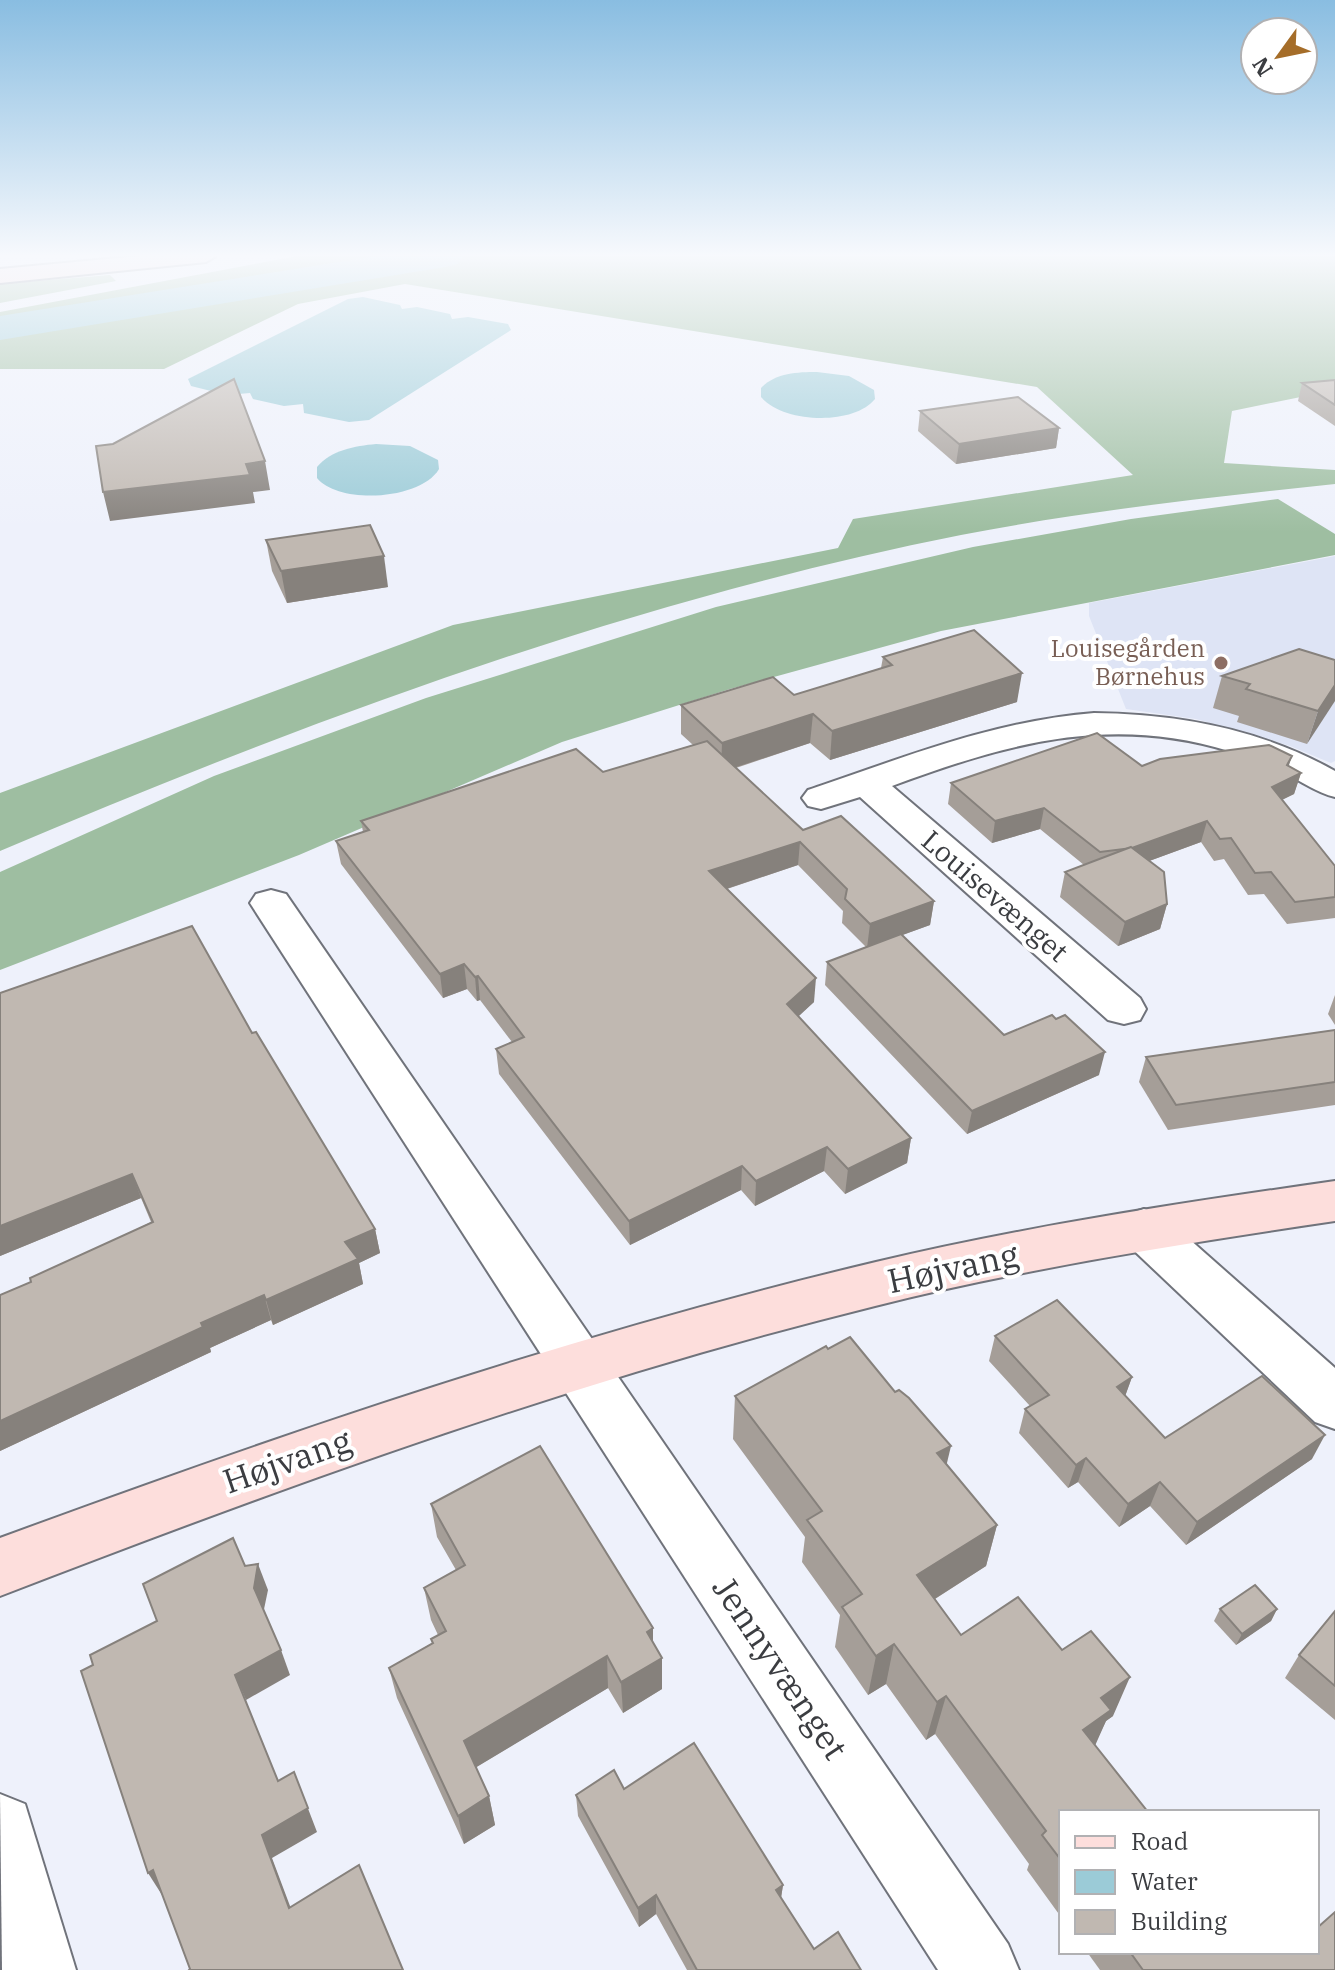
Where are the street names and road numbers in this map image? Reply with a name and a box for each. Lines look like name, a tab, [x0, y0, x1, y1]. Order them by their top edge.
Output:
street label: Louisevænget	[914, 822, 1077, 970]
street label: Højvang	[883, 1232, 1022, 1302]
street label: Højvang	[217, 1418, 357, 1502]
street label: Jennyvænget	[703, 1568, 858, 1767]

